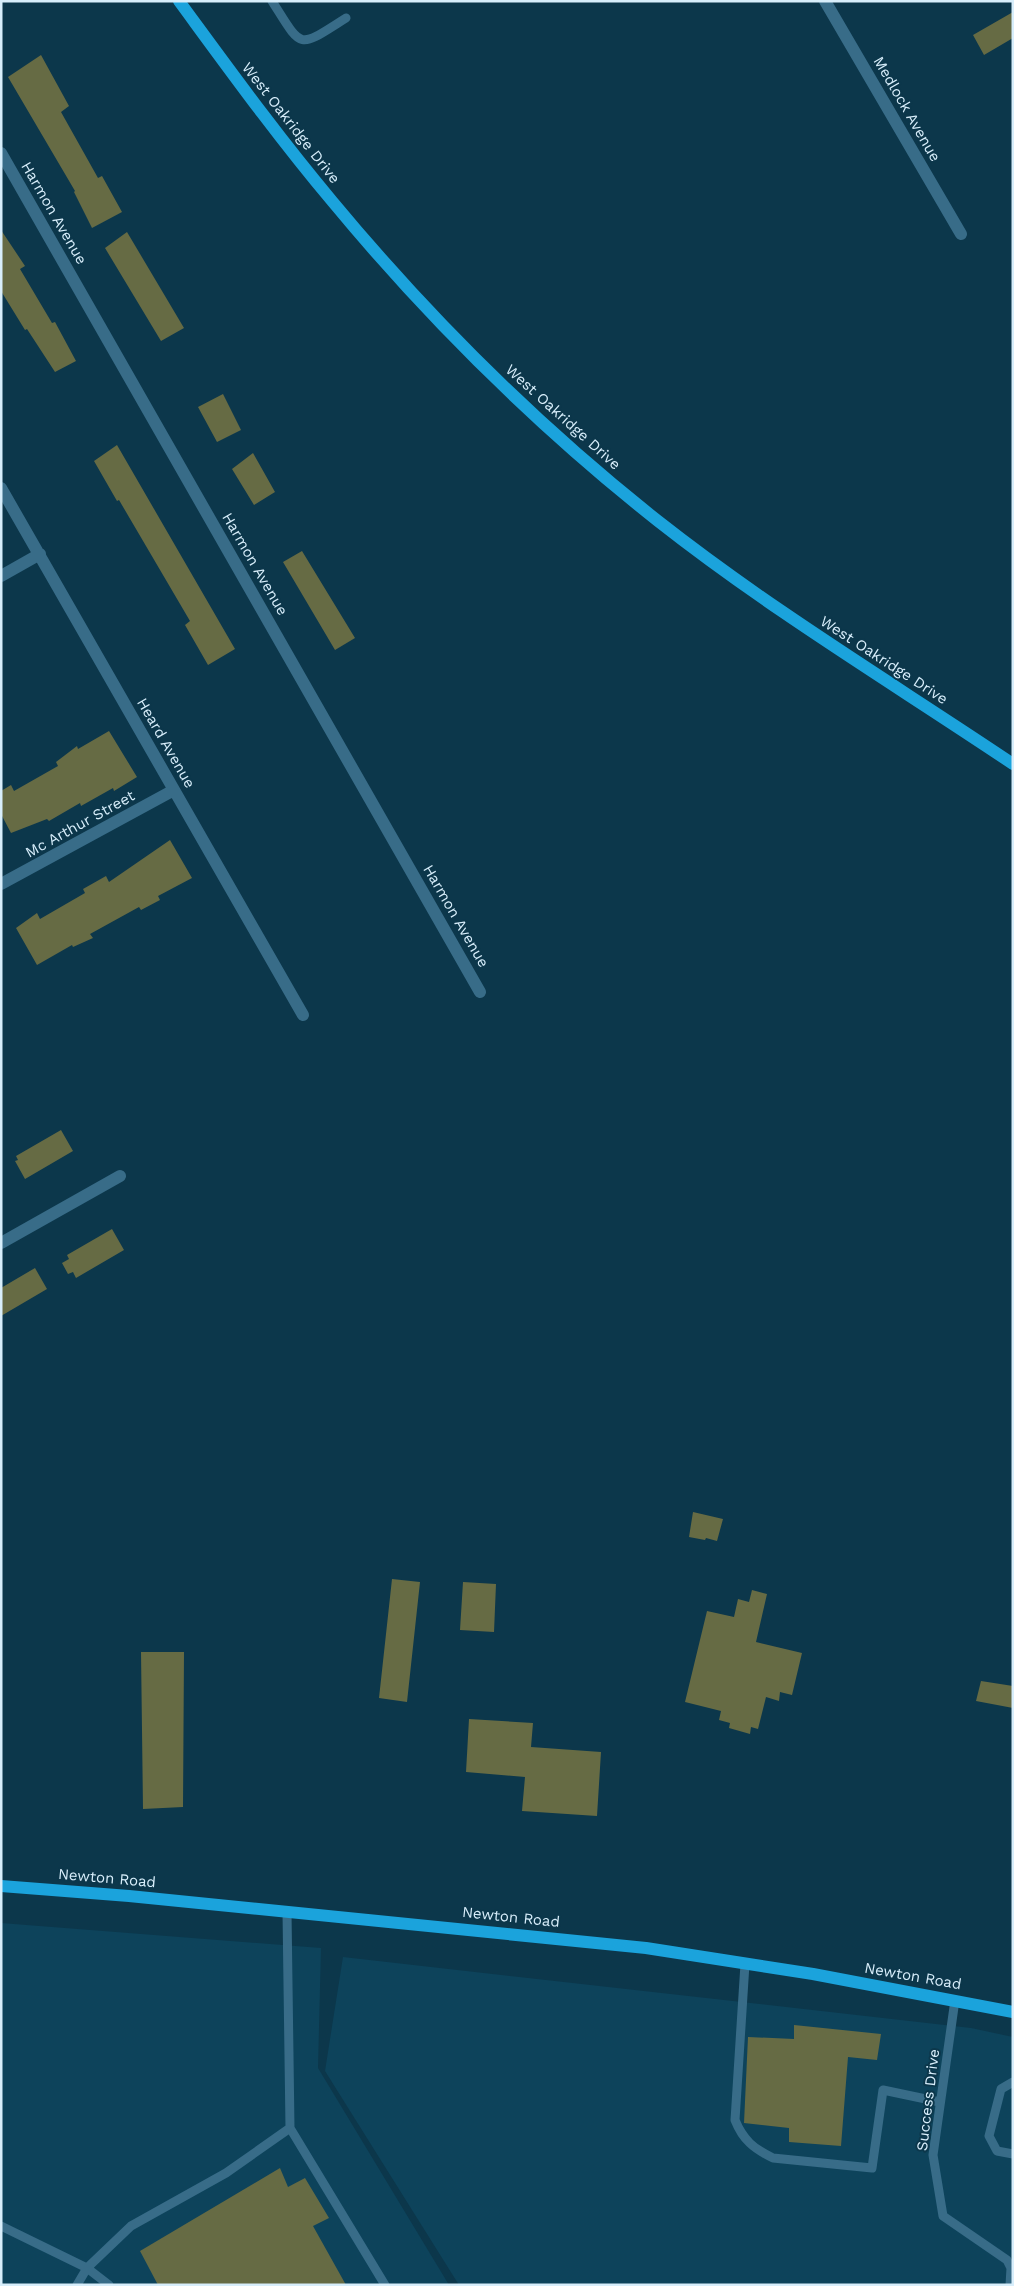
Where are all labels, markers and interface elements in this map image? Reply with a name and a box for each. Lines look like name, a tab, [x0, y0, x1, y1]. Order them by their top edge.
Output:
street label: Medlock Avenue	[870, 53, 944, 165]
street label: West Oakridge Drive	[238, 59, 344, 187]
street label: Harmon Avenue	[17, 158, 91, 268]
street label: West Oakridge Drive	[502, 361, 624, 473]
street label: Harmon Avenue	[218, 509, 292, 619]
street label: West Oakridge Drive	[817, 612, 951, 708]
street label: Heard Avenue	[133, 695, 199, 791]
street label: Mc Arthur Street	[22, 786, 138, 861]
street label: Harmon Avenue	[419, 861, 493, 971]
street label: Newton Road	[57, 1865, 157, 1891]
street label: Newton Road	[461, 1903, 561, 1931]
street label: Newton Road	[863, 1959, 963, 1993]
street label: Success Drive	[913, 2048, 943, 2152]

